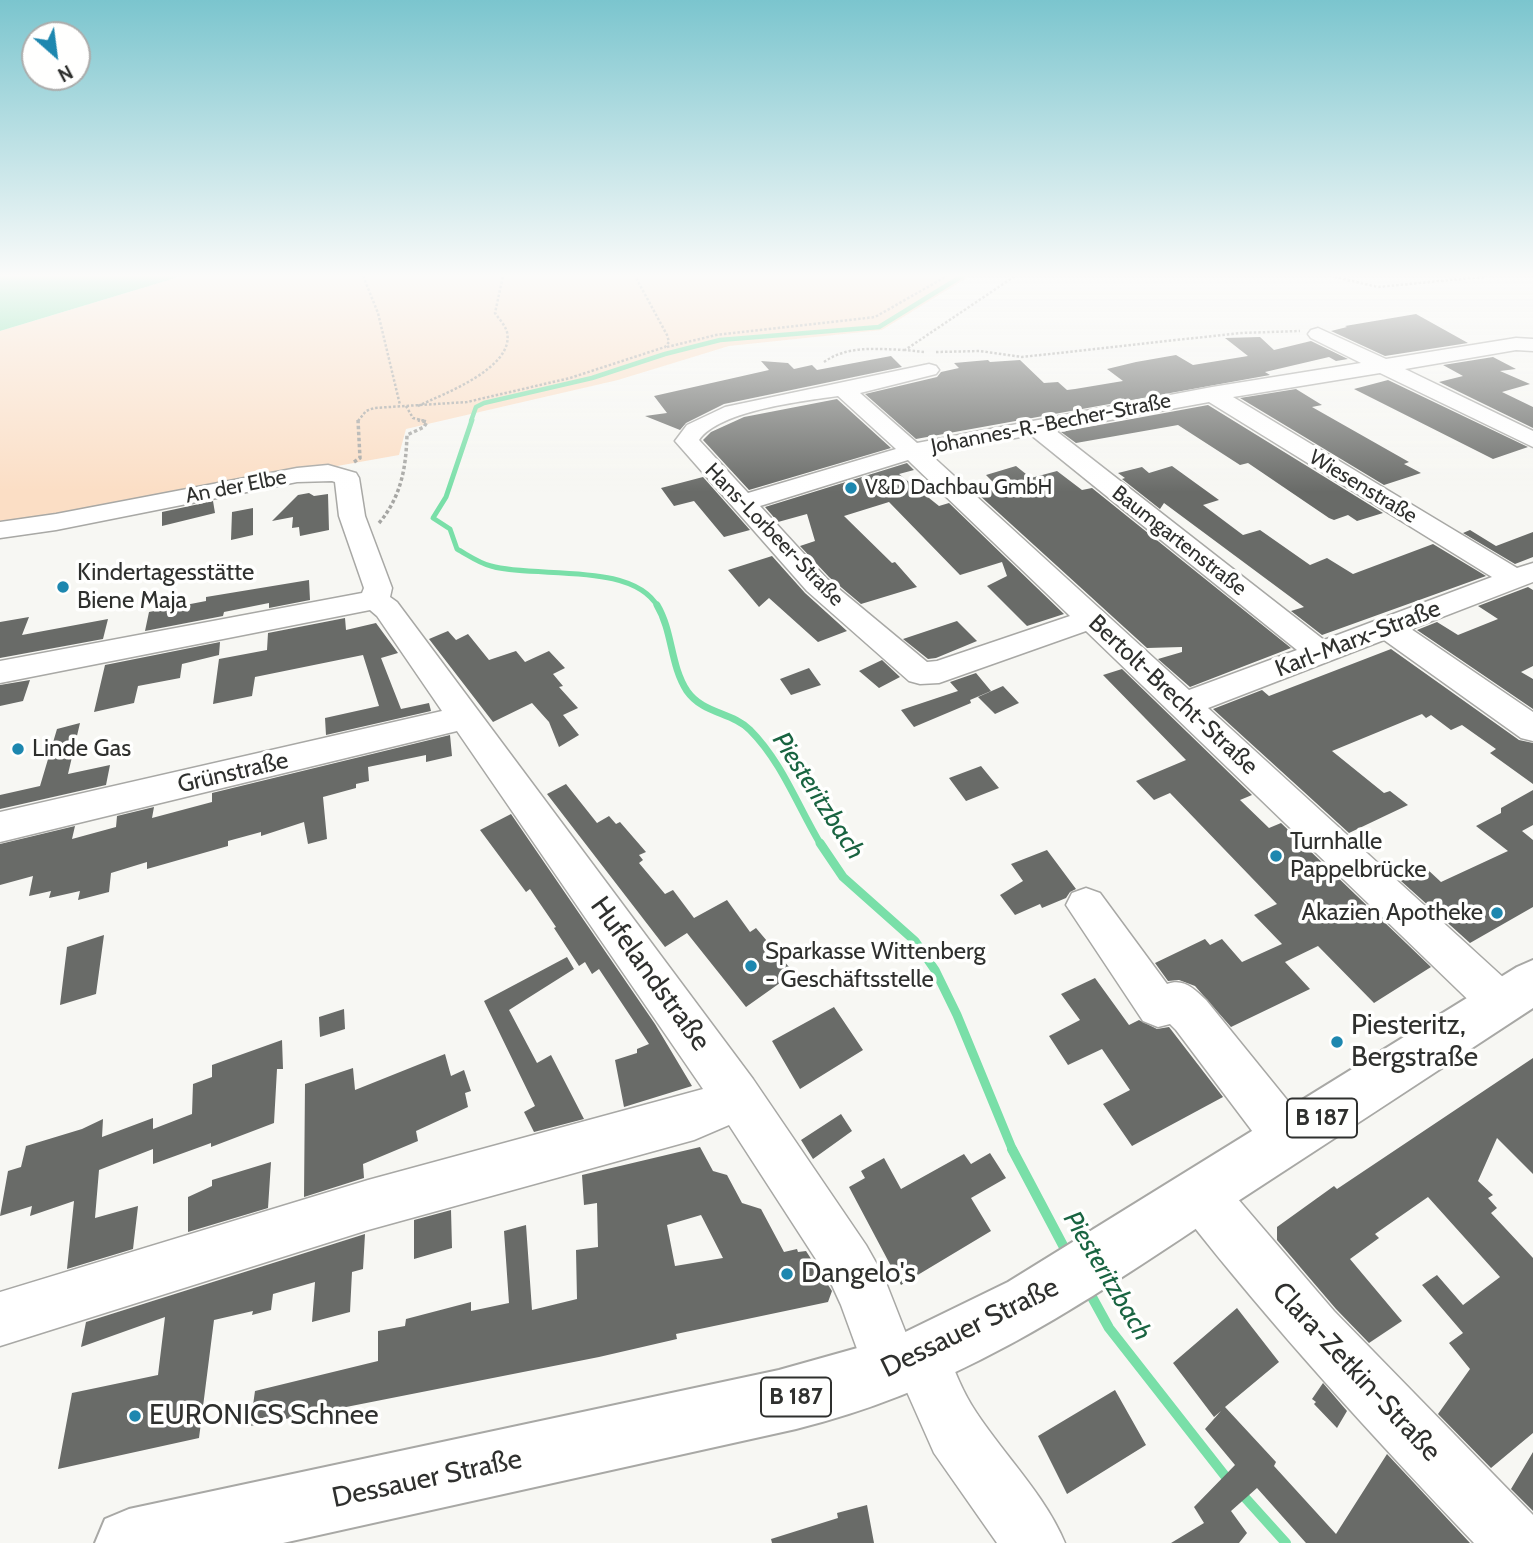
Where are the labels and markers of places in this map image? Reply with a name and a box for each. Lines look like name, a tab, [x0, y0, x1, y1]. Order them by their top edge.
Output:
place label: V&D Dachbau GmbH	[865, 475, 1052, 501]
marker: V&D Dachbau GmbH	[843, 480, 859, 496]
place label: Kindertagesstätte Biene Maja	[77, 559, 254, 615]
marker: Kindertagesstätte Biene Maja	[55, 579, 71, 595]
place label: Linde Gas	[32, 735, 131, 763]
marker: Linde Gas	[10, 741, 26, 757]
place label: Turnhalle Pappelbrücke	[1290, 828, 1426, 884]
marker: Turnhalle Pappelbrücke	[1268, 848, 1284, 864]
place label: Akazien Apotheke	[1301, 899, 1483, 927]
marker: Akazien Apotheke	[1489, 905, 1505, 921]
place label: Sparkasse Wittenberg - Geschäftsstelle	[765, 938, 986, 994]
marker: Sparkasse Wittenberg - Geschäftsstelle	[743, 958, 759, 974]
place label: Piesteritz, Bergstraße	[1351, 1009, 1478, 1075]
marker: Piesteritz, Bergstraße	[1329, 1034, 1345, 1050]
place label: Dangelo's	[801, 1257, 916, 1291]
marker: Dangelo's	[779, 1266, 795, 1282]
place label: EURONICS Schnee	[149, 1399, 379, 1433]
marker: EURONICS Schnee	[127, 1408, 143, 1424]

